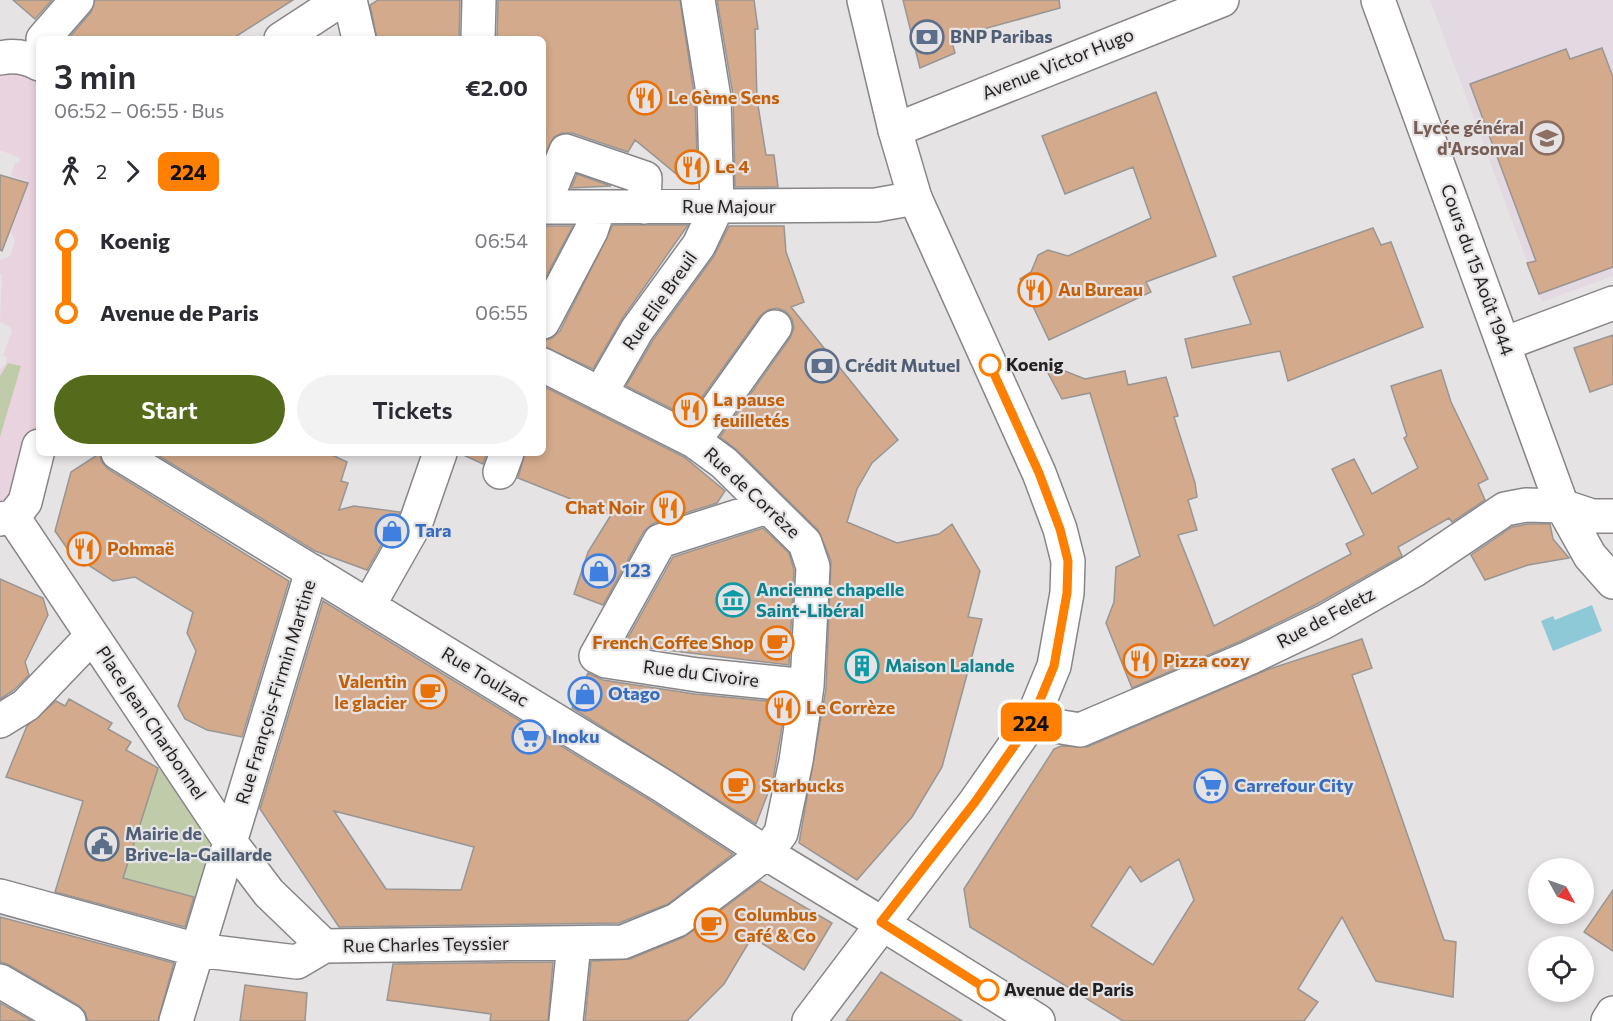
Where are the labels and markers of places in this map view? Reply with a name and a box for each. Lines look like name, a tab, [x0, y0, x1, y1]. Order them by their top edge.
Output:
bank icon: BNP Paribas	[909, 19, 945, 55]
place label: BNP Paribas	[950, 25, 1053, 47]
restaurant icon: Le 6ème Sens	[627, 80, 663, 116]
place label: Le 6ème Sens	[668, 86, 780, 108]
place label: Lycée général d'Arsonval	[1413, 116, 1524, 159]
school or university icon: Lycée général d'Arsonval	[1529, 120, 1565, 156]
restaurant icon: Le 4	[674, 149, 710, 185]
place label: Le 4	[715, 155, 749, 177]
restaurant icon: Au Bureau	[1017, 272, 1053, 308]
place label: Au Bureau	[1058, 278, 1143, 300]
bank icon: Crédit Mutuel	[804, 348, 840, 384]
place label: Koenig	[1006, 353, 1063, 375]
place label: Crédit Mutuel	[845, 354, 960, 376]
marker: Koenig	[979, 354, 1001, 376]
place label: La pause feuilletés	[713, 388, 789, 431]
restaurant icon: La pause feuilletés	[672, 392, 708, 428]
restaurant icon: Chat Noir	[650, 490, 686, 526]
place label: Chat Noir	[565, 496, 646, 518]
shop icon: Tara	[374, 513, 410, 549]
place label: Tara	[415, 519, 452, 541]
restaurant icon: Pohmaë	[66, 531, 102, 567]
place label: Pohmaë	[107, 537, 174, 559]
shop icon: 123	[581, 553, 617, 589]
place label: 123	[622, 559, 651, 581]
place label: Ancienne chapelle Saint-Libéral	[756, 578, 904, 621]
museum icon: Ancienne chapelle Saint-Libéral	[715, 582, 751, 618]
cafe icon: French Coffee Shop	[759, 625, 795, 661]
place label: French Coffee Shop	[592, 631, 754, 653]
restaurant icon: Pizza cozy	[1122, 643, 1158, 679]
building icon: Maison Lalande	[844, 648, 880, 684]
place label: Pizza cozy	[1163, 649, 1250, 671]
place label: Maison Lalande	[885, 654, 1014, 676]
place label: Valentin le glacier	[334, 670, 408, 713]
cafe icon: Valentin le glacier	[412, 674, 448, 710]
shop icon: Otago	[567, 676, 603, 712]
place label: Otago	[608, 682, 660, 704]
restaurant icon: Le Corrèze	[765, 690, 801, 726]
place label: Le Corrèze	[806, 696, 895, 718]
supermarket icon: Inoku	[511, 719, 547, 755]
place label: Inoku	[552, 725, 599, 747]
cafe icon: Starbucks	[720, 768, 756, 804]
supermarket icon: Carrefour City	[1193, 768, 1229, 804]
place label: Starbucks	[761, 774, 845, 796]
place label: Carrefour City	[1234, 774, 1354, 796]
place label: Mairie de Brive-la-Gaillarde	[125, 822, 272, 865]
public building icon: Mairie de Brive-la-Gaillarde	[84, 826, 120, 862]
place label: Columbus Café & Co	[734, 903, 817, 946]
cafe icon: Columbus Café & Co	[693, 907, 729, 943]
place label: Avenue de Paris	[1004, 978, 1134, 1000]
marker: Avenue de Paris	[977, 979, 999, 1001]

